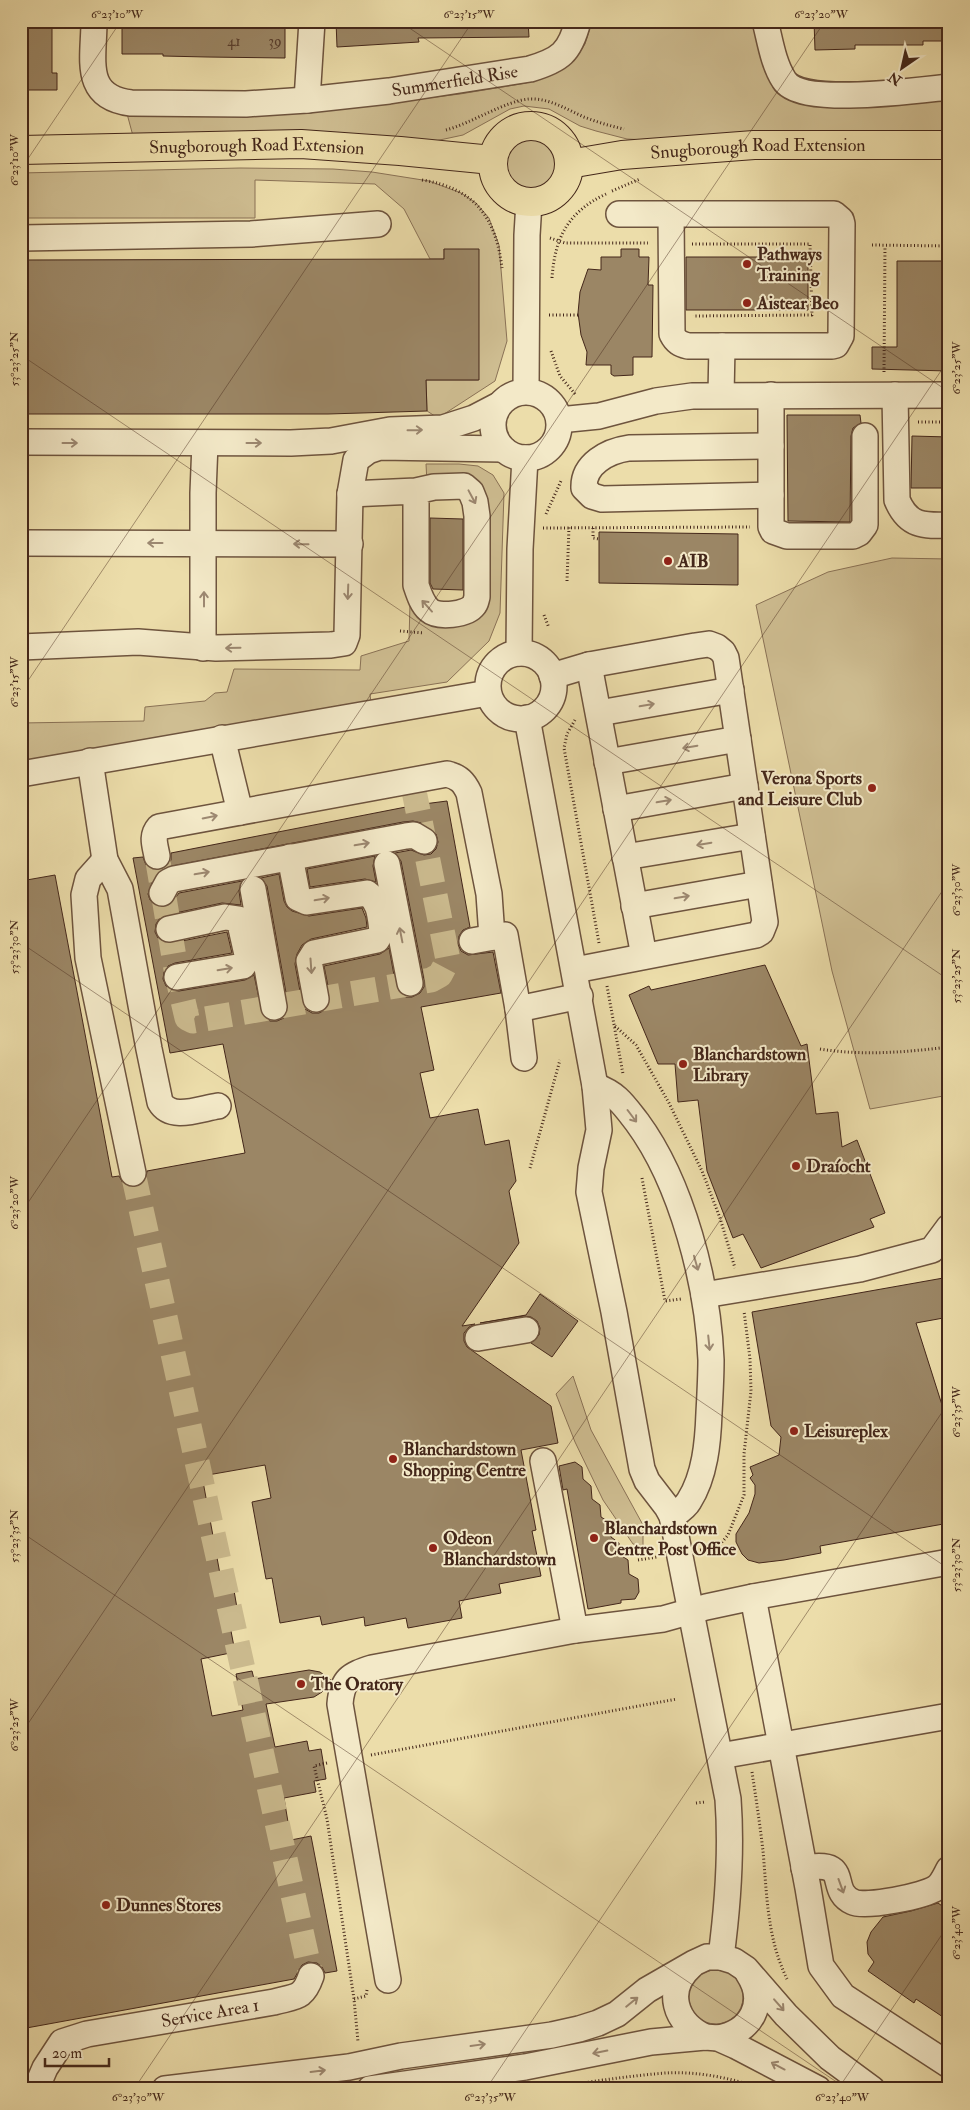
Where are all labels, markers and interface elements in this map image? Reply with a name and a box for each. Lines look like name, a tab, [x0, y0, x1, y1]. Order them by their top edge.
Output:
text: 6°23'10"W	[91, 7, 144, 22]
text: 6°23'15"W	[443, 7, 495, 22]
text: 6°23'20"W	[794, 7, 849, 22]
house number: 41	[227, 32, 241, 51]
house number: 39	[268, 32, 282, 51]
north arrow	[878, 42, 928, 92]
street label: Summerfield Rise	[390, 60, 520, 102]
text: N	[885, 68, 906, 89]
text: 6°23'10"W	[7, 133, 22, 186]
street label: Snugborough Road Extension	[149, 133, 365, 160]
street label: Snugborough Road Extension	[650, 134, 866, 165]
place label: Pathways Training	[756, 243, 822, 287]
marker: Pathways Training	[741, 258, 753, 270]
place label: Aistear Beo	[756, 292, 839, 315]
marker: Aistear Beo	[741, 297, 753, 309]
text: 53°23'25"N	[7, 331, 22, 387]
text: 6°23'25"W	[949, 341, 964, 394]
one-way arrow	[407, 425, 423, 434]
one-way arrow	[62, 438, 78, 448]
one-way arrow	[246, 438, 262, 448]
one-way arrow	[467, 489, 477, 504]
one-way arrow	[147, 538, 164, 548]
one-way arrow	[294, 539, 310, 549]
place label: AIB	[677, 550, 709, 573]
marker: AIB	[662, 555, 674, 567]
one-way arrow	[344, 584, 353, 600]
one-way arrow	[199, 592, 209, 608]
one-way arrow	[421, 600, 433, 613]
one-way arrow	[225, 643, 242, 653]
text: 6°23'15"W	[7, 656, 22, 708]
one-way arrow	[638, 699, 654, 709]
one-way arrow	[683, 743, 699, 753]
place label: Verona Sports and Leisure Club	[738, 767, 862, 811]
marker: Verona Sports and Leisure Club	[866, 782, 878, 794]
one-way arrow	[656, 795, 672, 805]
one-way arrow	[202, 812, 218, 822]
one-way arrow	[354, 839, 370, 849]
one-way arrow	[696, 839, 712, 849]
text: 6°23'30"W	[949, 863, 964, 916]
one-way arrow	[194, 868, 210, 878]
one-way arrow	[673, 892, 689, 902]
one-way arrow	[313, 894, 329, 904]
text: 53°23'30"N	[7, 919, 22, 974]
one-way arrow	[395, 928, 405, 944]
text: 53°23'25"N	[949, 948, 964, 1004]
one-way arrow	[306, 958, 316, 974]
one-way arrow	[217, 963, 233, 973]
place label: Blanchardstown Library	[693, 1043, 807, 1087]
marker: Blanchardstown Library	[677, 1058, 689, 1070]
one-way arrow	[626, 1109, 637, 1122]
place label: Draíocht	[806, 1155, 871, 1178]
marker: Draíocht	[790, 1160, 802, 1172]
text: 6°23'20"W	[7, 1175, 22, 1230]
one-way arrow	[692, 1255, 702, 1271]
one-way arrow	[704, 1335, 714, 1351]
text: 6°23'35"W	[949, 1386, 964, 1438]
place label: Leisureplex	[804, 1420, 889, 1443]
marker: Leisureplex	[788, 1425, 800, 1437]
place label: Blanchardstown Shopping Centre	[403, 1438, 526, 1482]
marker: Blanchardstown Shopping Centre	[387, 1453, 399, 1465]
text: 53°23'35"N	[7, 1509, 22, 1563]
place label: Blanchardstown Centre Post Office	[604, 1517, 737, 1561]
place label: Odeon Blanchardstown	[443, 1527, 557, 1571]
marker: Blanchardstown Centre Post Office	[588, 1532, 600, 1544]
text: 53°23'30"N	[949, 1537, 964, 1592]
marker: Odeon Blanchardstown	[427, 1542, 439, 1554]
place label: The Oratory	[310, 1673, 404, 1696]
marker: The Oratory	[295, 1678, 307, 1690]
text: 6°23'25"W	[7, 1698, 22, 1751]
one-way arrow	[837, 1878, 846, 1894]
place label: Dunnes Stores	[116, 1894, 221, 1917]
marker: Dunnes Stores	[100, 1899, 112, 1911]
text: 6°23'40"W	[949, 1905, 964, 1960]
street label: Service Area 1	[160, 1994, 261, 2033]
one-way arrow	[626, 1996, 639, 2007]
one-way arrow	[773, 1998, 784, 2011]
scale bar	[45, 2035, 109, 2067]
one-way arrow	[470, 2040, 486, 2050]
text: 20 m	[52, 2044, 82, 2063]
one-way arrow	[593, 2048, 609, 2057]
one-way arrow	[771, 2061, 785, 2071]
one-way arrow	[310, 2066, 326, 2076]
text: 6°23'30"W	[112, 2090, 165, 2105]
text: 6°23'35"W	[464, 2090, 516, 2105]
text: 6°23'40"W	[815, 2090, 870, 2105]

